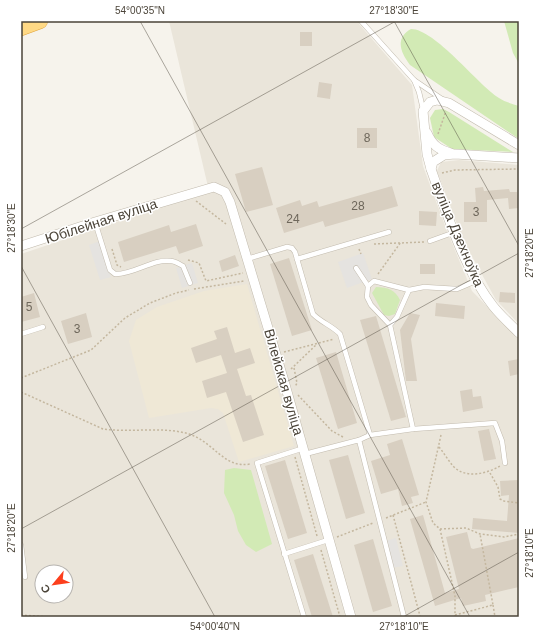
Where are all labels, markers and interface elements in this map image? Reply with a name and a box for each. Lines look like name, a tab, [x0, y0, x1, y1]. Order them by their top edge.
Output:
text: 54°00'35"N	[115, 5, 165, 16]
text: 27°18'30"E	[369, 5, 419, 16]
house number: 8	[364, 131, 371, 145]
street label: вуліца Дзехноўка	[429, 179, 487, 289]
street label: Юбілейная вуліца	[43, 195, 159, 247]
house number: 28	[351, 199, 365, 213]
text: 27°18'30"E	[6, 203, 17, 253]
house number: 3	[473, 205, 480, 219]
house number: 24	[286, 212, 300, 226]
text: 27°18'20"E	[524, 228, 535, 278]
house number: 5	[26, 300, 33, 314]
house number: 3	[74, 322, 81, 336]
street label: Вілейская вуліца	[261, 327, 307, 437]
text: 27°18'20"E	[6, 503, 17, 553]
text: 27°18'10"E	[524, 528, 535, 578]
north arrow	[34, 564, 74, 604]
text: С	[38, 582, 52, 595]
text: 54°00'40"N	[190, 621, 240, 632]
text: 27°18'10"E	[379, 621, 429, 632]

